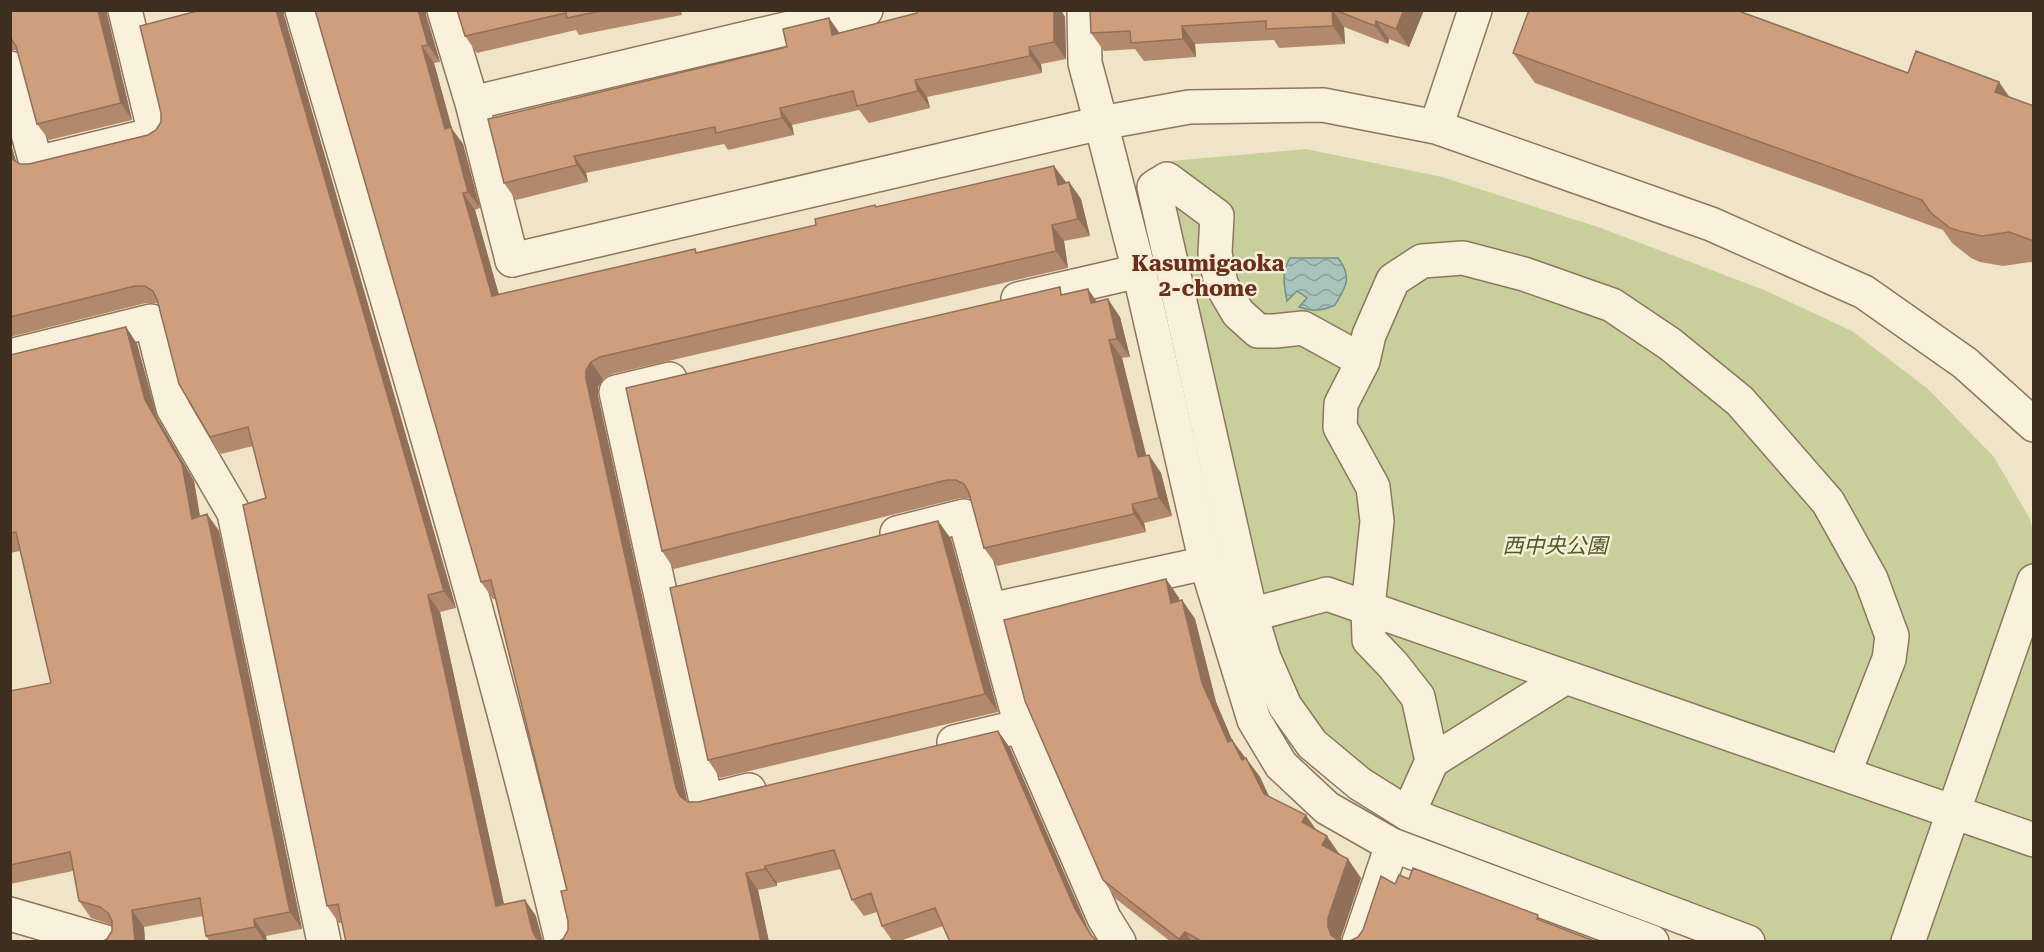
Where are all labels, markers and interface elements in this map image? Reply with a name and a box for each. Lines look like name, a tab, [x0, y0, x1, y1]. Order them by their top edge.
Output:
district label: Kasumigaoka 2-chome	[1132, 251, 1284, 301]
park label: 西中央公園	[1503, 534, 1610, 558]

